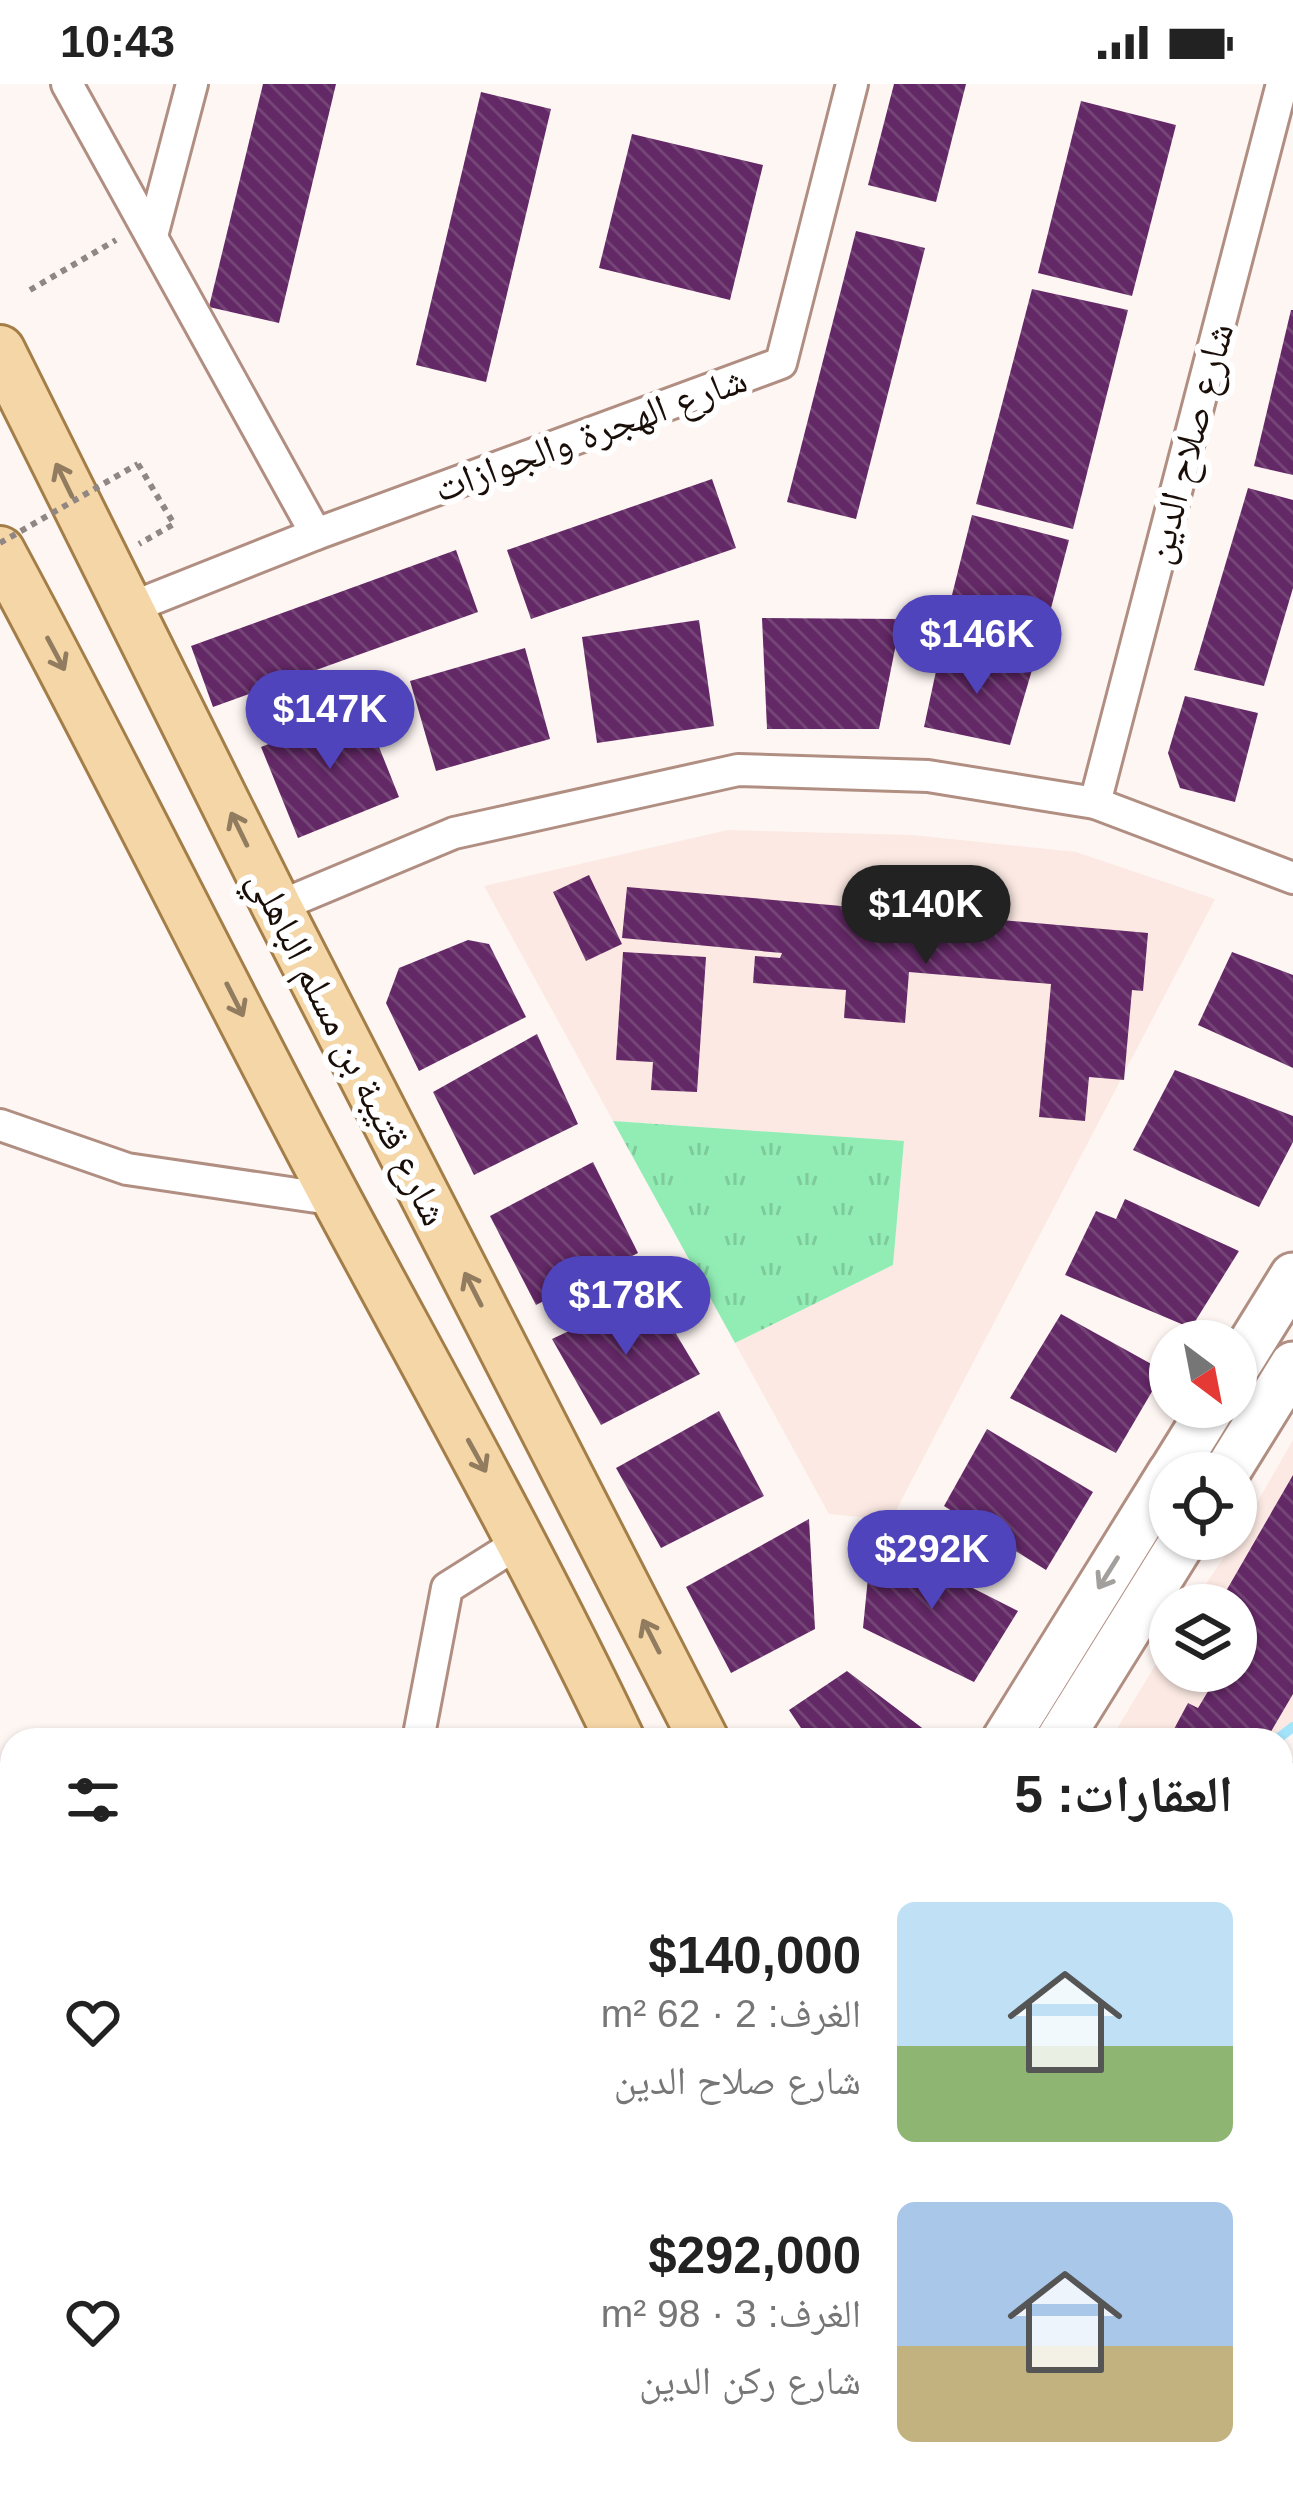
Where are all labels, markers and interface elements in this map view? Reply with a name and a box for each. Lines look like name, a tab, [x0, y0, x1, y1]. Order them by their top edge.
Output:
text: 10:43	[60, 16, 175, 67]
street label: شارع صلاح الدين	[1136, 318, 1244, 569]
street label: شارع الهجرة والجوازات	[428, 357, 753, 513]
one-way arrow	[52, 463, 75, 498]
pin: $146K	[893, 595, 1061, 697]
text: $146K	[920, 612, 1034, 655]
one-way arrow	[45, 635, 68, 670]
pin: $147K	[246, 670, 414, 772]
text: $147K	[273, 687, 387, 730]
one-way arrow	[226, 812, 249, 847]
street label: شارع قتيبة بن مسلم الباهلي	[231, 862, 457, 1237]
pin: $140K	[842, 865, 1010, 967]
text: $140K	[869, 882, 983, 925]
one-way arrow	[224, 982, 247, 1018]
pin: $178K	[542, 1256, 710, 1358]
one-way arrow	[460, 1272, 483, 1307]
text: $178K	[569, 1273, 683, 1316]
north arrow	[1149, 1320, 1257, 1428]
map controls	[1149, 1320, 1257, 1692]
one-way arrow	[466, 1438, 489, 1473]
button: locate	[1149, 1452, 1257, 1560]
pin: $292K	[848, 1510, 1016, 1612]
text: $292K	[875, 1527, 989, 1570]
one-way arrow	[1096, 1556, 1120, 1590]
button: layers	[1149, 1584, 1257, 1692]
one-way arrow	[638, 1619, 661, 1654]
text: العقارات: 5	[1015, 1766, 1233, 1823]
icon: filters	[60, 1767, 126, 1833]
text: $140,000	[648, 1927, 861, 1984]
icon: home	[993, 1950, 1137, 2094]
icon: heart	[60, 1989, 126, 2055]
text: الغرف: 2 · 62 m²	[601, 1992, 861, 2035]
text: شارع صلاح الدين	[614, 2059, 861, 2102]
text: $292,000	[648, 2227, 861, 2284]
icon: home	[993, 2250, 1137, 2394]
icon: heart	[60, 2289, 126, 2355]
text: الغرف: 3 · 98 m²	[601, 2292, 861, 2335]
text: شارع ركن الدين	[639, 2359, 861, 2402]

